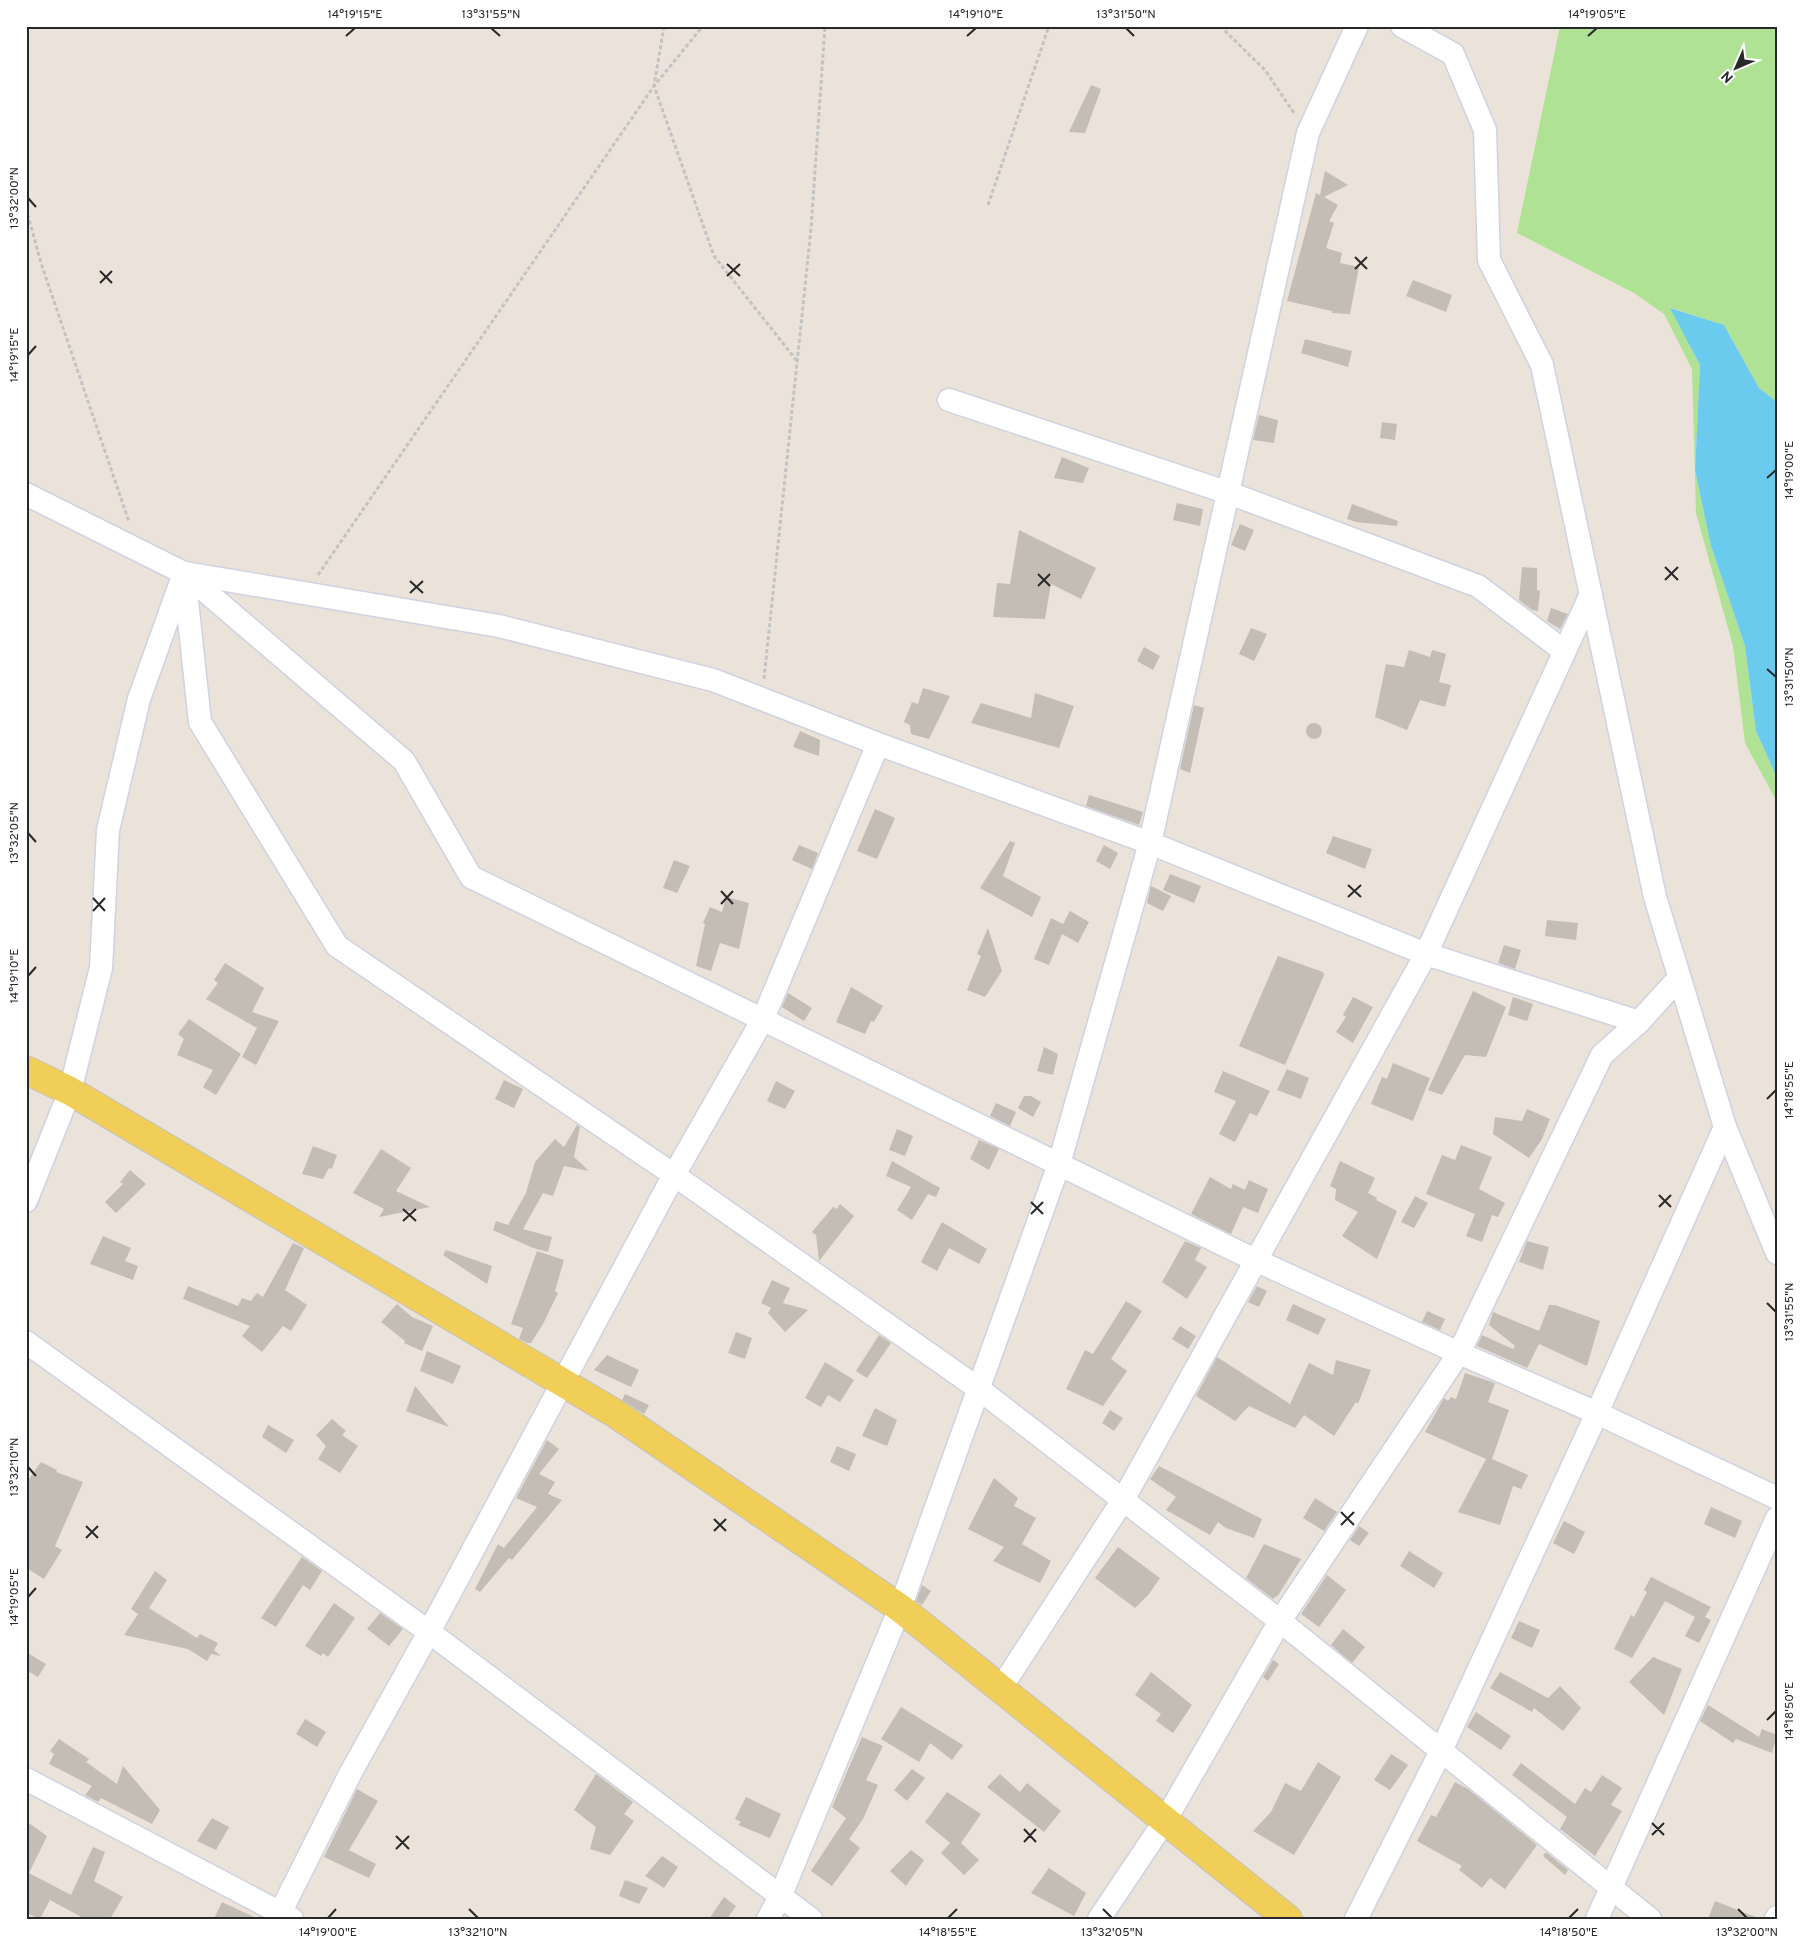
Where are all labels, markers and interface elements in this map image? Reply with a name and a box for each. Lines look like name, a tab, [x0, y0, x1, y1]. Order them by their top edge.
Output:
text: 14°19'15"E	[328, 7, 382, 23]
text: 13°31'55"N	[461, 7, 521, 23]
text: 14°19'10"E	[948, 7, 1004, 23]
text: 13°31'50"N	[1096, 7, 1156, 23]
text: 14°19'05"E	[1568, 7, 1626, 23]
north arrow	[1710, 42, 1760, 92]
text: N	[1718, 67, 1737, 86]
text: 13°32'00"N	[7, 167, 23, 229]
text: 14°19'15"E	[7, 328, 23, 382]
text: 14°19'00"E	[1782, 441, 1798, 499]
text: 13°31'50"N	[1782, 647, 1798, 707]
text: 13°32'05"N	[7, 802, 23, 864]
text: 14°19'10"E	[7, 948, 23, 1004]
text: 14°18'55"E	[1782, 1061, 1798, 1119]
text: 13°31'55"N	[1782, 1282, 1798, 1342]
text: 13°32'10"N	[7, 1437, 23, 1497]
text: 14°19'05"E	[7, 1568, 23, 1626]
text: 14°18'50"E	[1782, 1682, 1798, 1740]
text: 14°19'00"E	[299, 1925, 357, 1941]
text: 13°32'10"N	[448, 1925, 508, 1941]
text: 14°18'55"E	[919, 1925, 977, 1941]
text: 13°32'05"N	[1081, 1925, 1143, 1941]
text: 14°18'50"E	[1540, 1925, 1598, 1941]
text: 13°32'00"N	[1716, 1925, 1778, 1941]

